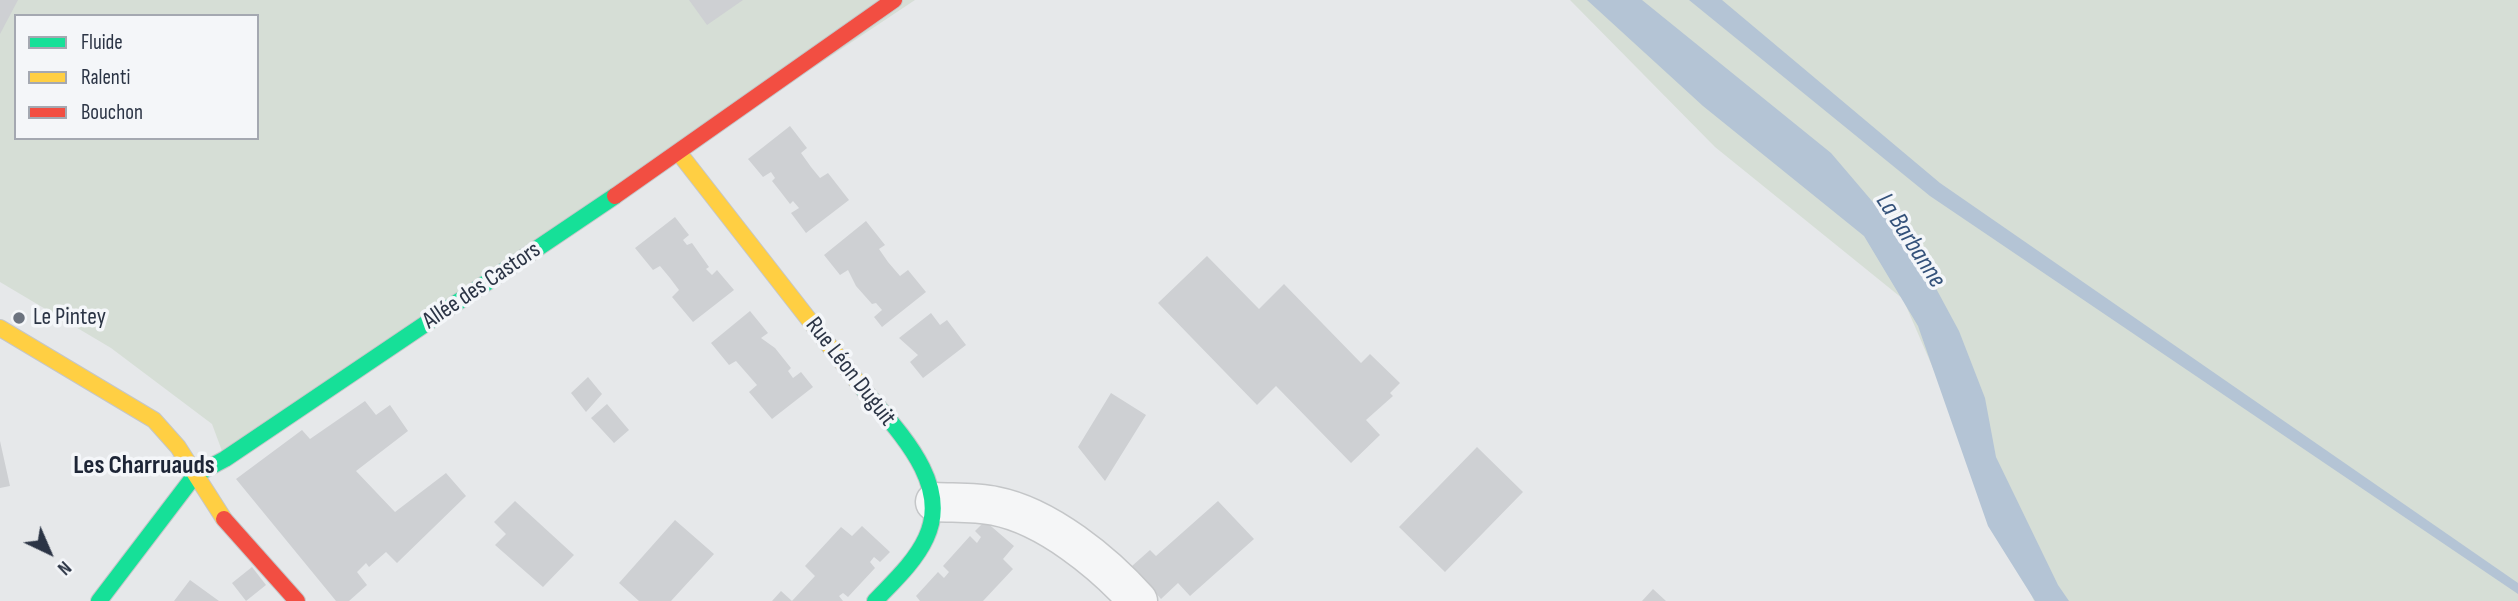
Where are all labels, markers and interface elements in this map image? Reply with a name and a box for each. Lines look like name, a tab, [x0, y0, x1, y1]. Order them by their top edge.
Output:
legend	[14, 14, 259, 140]
text: Fluide	[81, 30, 123, 55]
text: Ralenti	[81, 65, 130, 90]
text: Bouchon	[81, 100, 143, 125]
water label: La Barbanne	[1868, 188, 1952, 294]
street label: Allée des Castors	[418, 236, 546, 336]
place label: Le Pintey	[33, 304, 106, 332]
marker: Le Pintey	[11, 310, 27, 326]
street label: Rue Léon Duguit	[799, 312, 901, 432]
district label: Les Charruauds	[73, 450, 215, 482]
north arrow	[14, 517, 84, 587]
text: N	[52, 556, 76, 579]

